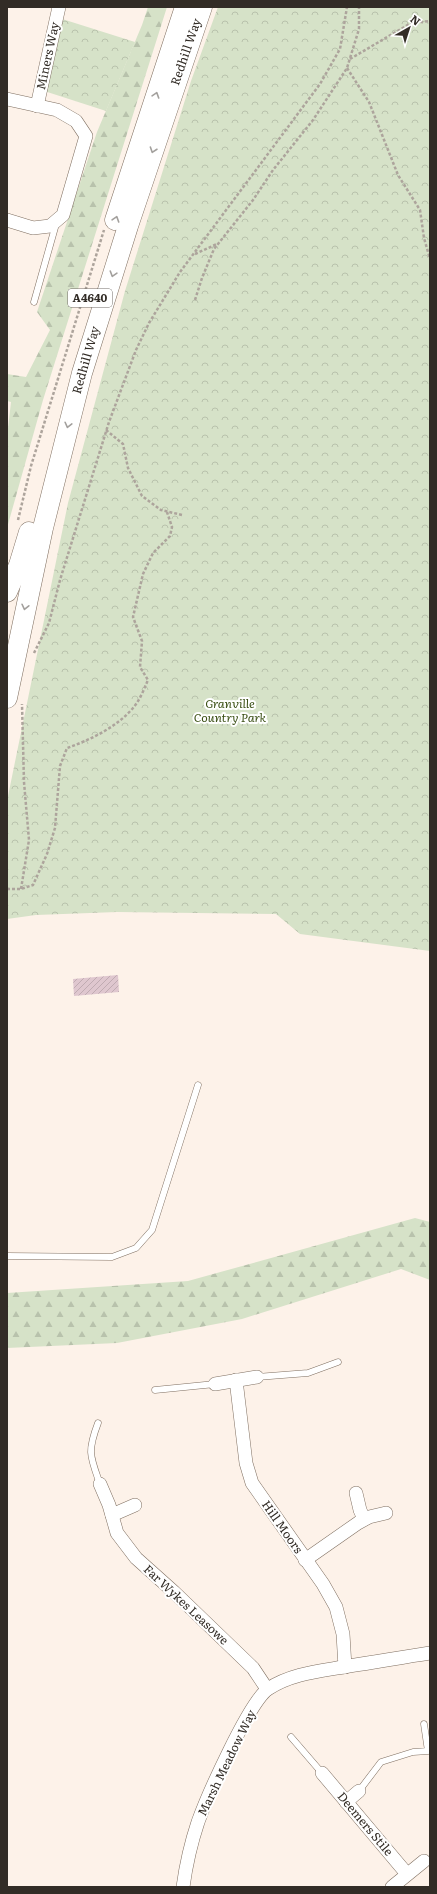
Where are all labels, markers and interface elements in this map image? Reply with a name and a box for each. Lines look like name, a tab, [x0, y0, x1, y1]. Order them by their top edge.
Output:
north arrow	[389, 8, 429, 48]
text: N	[407, 10, 425, 29]
street label: Redhill Way	[165, 16, 205, 88]
street label: Miners Way	[31, 20, 63, 91]
one-way arrow	[151, 92, 160, 99]
one-way arrow	[149, 146, 158, 153]
one-way arrow	[111, 215, 120, 222]
one-way arrow	[109, 270, 118, 277]
road number: A4640	[68, 289, 112, 307]
street label: Redhill Way	[67, 324, 103, 396]
one-way arrow	[65, 422, 73, 428]
one-way arrow	[22, 603, 30, 610]
park label: Granville Country Park	[194, 694, 267, 726]
street label: Hill Moors	[258, 1496, 308, 1557]
street label: Far Wykes Leasowe	[140, 1560, 233, 1649]
street label: Marsh Meadow Way	[192, 1706, 260, 1819]
street label: Deemers Stile	[334, 1787, 398, 1859]

